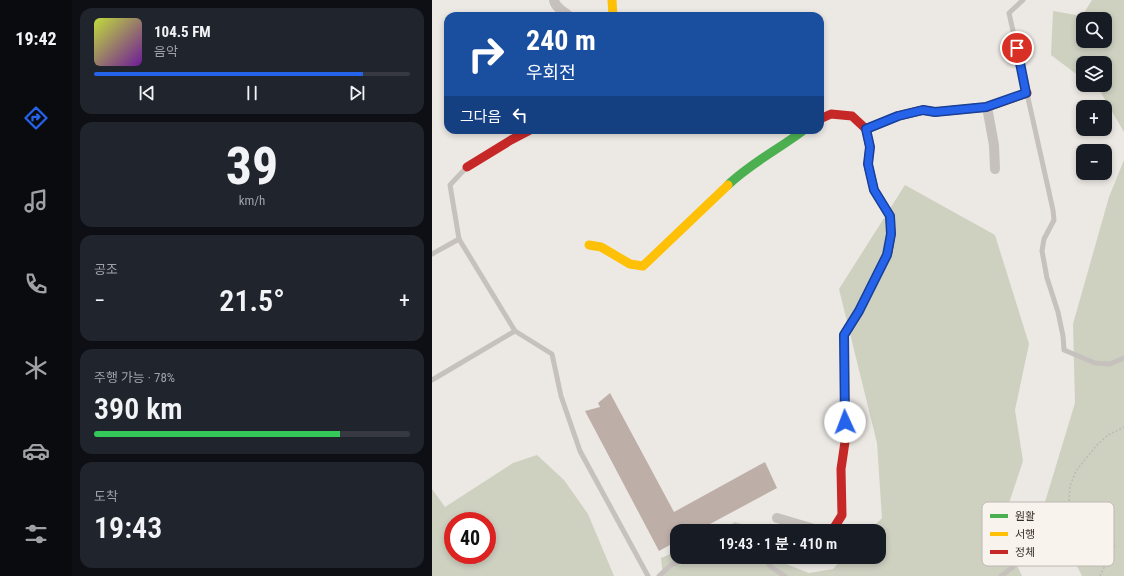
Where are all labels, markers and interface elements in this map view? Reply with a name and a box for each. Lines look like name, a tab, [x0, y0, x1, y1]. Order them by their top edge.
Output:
map controls	[1076, 12, 1112, 180]
button: search	[1076, 12, 1112, 48]
text: 104.5 FM	[154, 23, 211, 41]
text: 240 m	[526, 24, 596, 57]
text: 19:42	[15, 28, 57, 49]
icon: right	[460, 28, 512, 80]
pin	[1000, 31, 1034, 65]
icon: arrive	[1006, 37, 1028, 59]
text: 음악	[154, 44, 178, 59]
button: layers	[1076, 56, 1112, 92]
text: 우회전	[526, 62, 576, 83]
icon: previous	[136, 82, 158, 104]
icon: pause	[241, 82, 263, 104]
icon: next	[346, 82, 368, 104]
button: +	[1076, 100, 1112, 136]
icon: directions	[22, 104, 50, 132]
icon: left	[509, 104, 531, 126]
text: 그다음	[460, 108, 501, 126]
text: 39	[226, 136, 278, 197]
button: −	[1076, 144, 1112, 180]
icon: music	[22, 187, 50, 215]
text: km/h	[239, 193, 265, 208]
text: 공조	[94, 262, 118, 277]
icon: phone	[22, 270, 50, 298]
text: 21.5°	[219, 283, 285, 318]
text: −	[94, 288, 105, 313]
text: +	[399, 288, 410, 313]
icon: climate	[22, 354, 50, 382]
text: 주행 가능 · 78%	[94, 370, 175, 385]
text: 390 km	[94, 391, 183, 426]
position arrow	[824, 401, 866, 443]
icon: car	[22, 437, 50, 465]
text: 도착	[94, 489, 118, 504]
legend	[982, 502, 1114, 566]
text: 19:43	[94, 510, 162, 545]
text: 원활	[1015, 510, 1035, 523]
speed limit sign: 40	[444, 512, 496, 564]
icon: filters	[22, 520, 50, 548]
text: 서행	[1015, 528, 1035, 541]
text: 19:43 · 1 분 · 410 m	[719, 535, 837, 553]
text: 정체	[1015, 546, 1035, 559]

